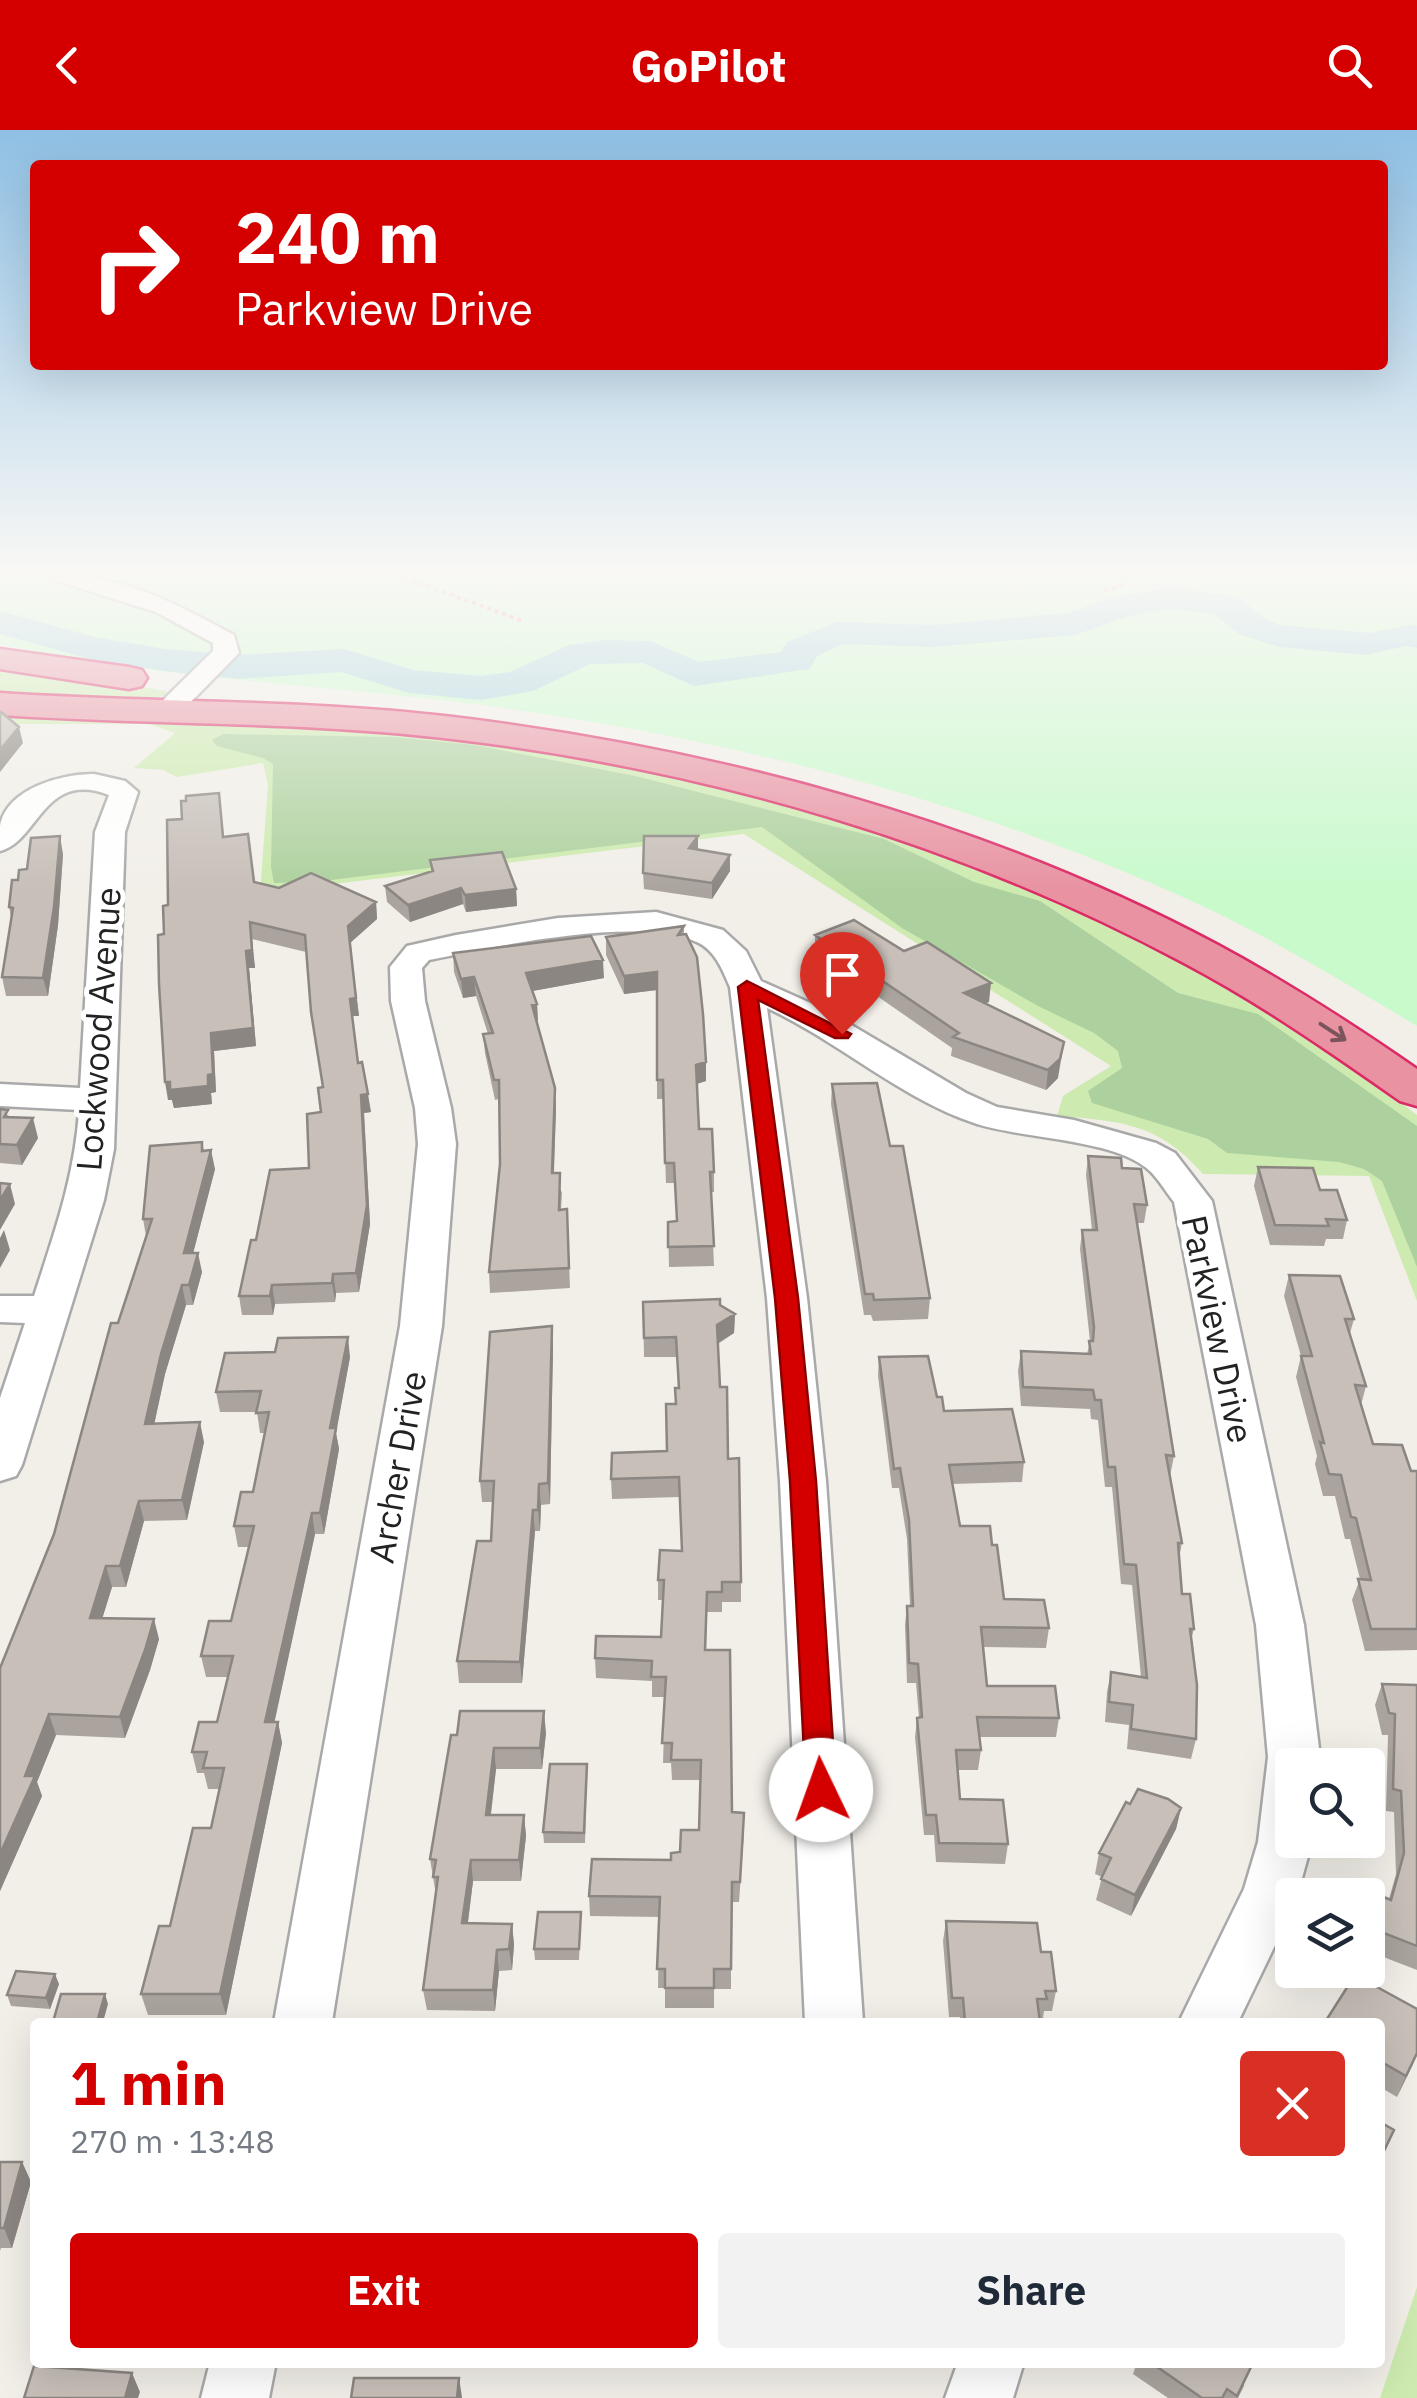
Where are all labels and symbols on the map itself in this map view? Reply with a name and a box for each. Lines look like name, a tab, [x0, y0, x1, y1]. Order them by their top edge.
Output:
street label: Lockwood Avenue	[65, 886, 131, 1172]
pin	[800, 932, 885, 1035]
one-way arrow	[1319, 1021, 1347, 1042]
street label: Parkview Drive	[1171, 1211, 1265, 1447]
street label: Archer Drive	[357, 1367, 437, 1567]
position arrow	[769, 1738, 873, 1842]

